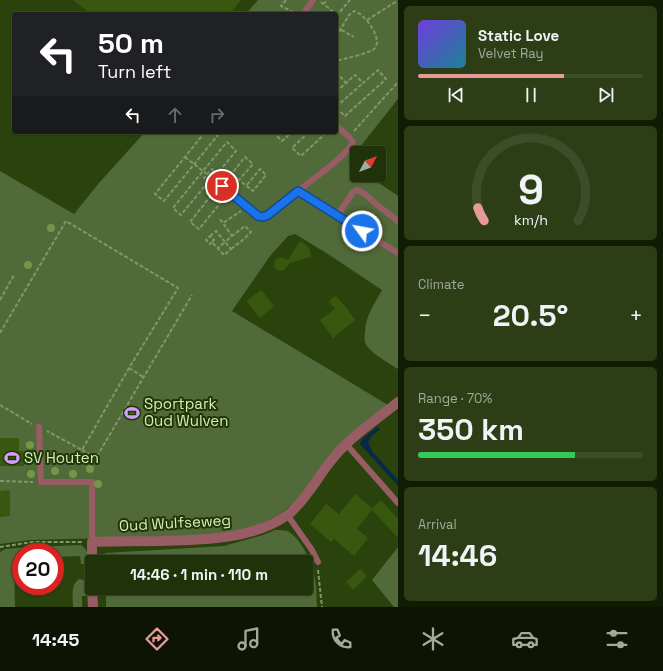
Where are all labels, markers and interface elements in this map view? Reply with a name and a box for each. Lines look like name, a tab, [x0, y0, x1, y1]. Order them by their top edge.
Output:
text: 50 m	[98, 25, 164, 61]
text: Static Love	[478, 26, 559, 45]
icon: left	[32, 28, 84, 80]
text: Velvet Ray	[478, 45, 543, 62]
text: Turn left	[98, 60, 171, 83]
icon: previous	[445, 84, 467, 106]
icon: pause	[520, 84, 542, 106]
icon: next	[595, 84, 617, 106]
icon: left	[122, 104, 144, 126]
icon: ahead	[164, 104, 186, 126]
icon: right	[206, 104, 228, 126]
north arrow	[350, 146, 386, 182]
map controls	[350, 146, 386, 182]
text: 9	[518, 163, 543, 216]
pin	[205, 169, 239, 203]
icon: arrive	[211, 175, 233, 197]
position arrow	[341, 210, 383, 252]
text: km/h	[513, 211, 548, 229]
text: Climate	[418, 276, 464, 293]
text: 20.5°	[493, 296, 568, 335]
text: −	[418, 301, 432, 329]
text: +	[629, 301, 643, 329]
text: Range · 70%	[418, 390, 492, 407]
place label: Sportpark Oud Wulven	[144, 394, 228, 430]
sports icon: Sportpark Oud Wulven	[123, 404, 141, 422]
text: 350 km	[418, 410, 524, 449]
place label: SV Houten	[24, 448, 99, 467]
sports icon: SV Houten	[3, 449, 21, 467]
street label: Oud Wulfseweg	[119, 510, 231, 535]
text: Arrival	[418, 516, 457, 533]
text: 14:46	[418, 536, 497, 575]
speed limit sign: 20	[12, 543, 64, 595]
text: 14:46 · 1 min · 110 m	[130, 565, 268, 584]
icon: directions	[143, 625, 171, 653]
icon: music	[235, 625, 263, 653]
icon: phone	[327, 625, 355, 653]
icon: climate	[419, 625, 447, 653]
icon: car	[511, 625, 539, 653]
icon: filters	[603, 625, 631, 653]
text: 14:45	[32, 628, 79, 651]

